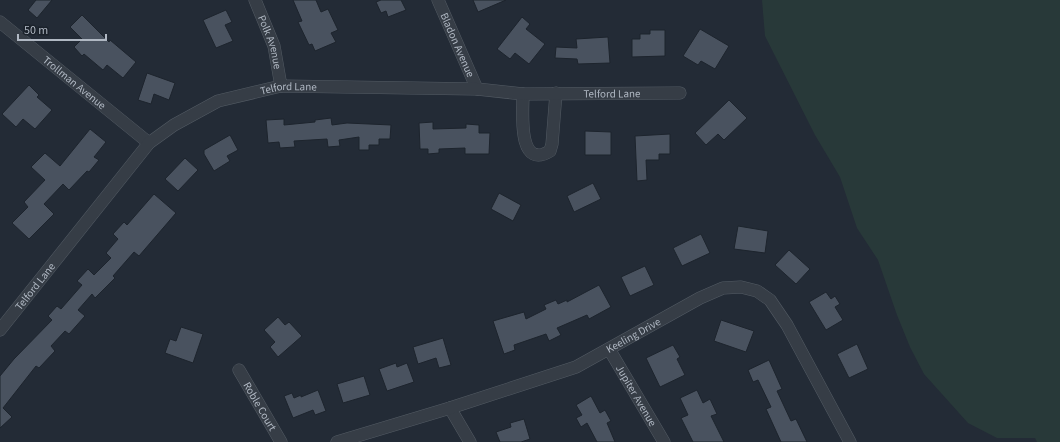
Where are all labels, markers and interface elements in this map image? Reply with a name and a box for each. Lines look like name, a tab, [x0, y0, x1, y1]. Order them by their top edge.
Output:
street label: Bladon Avenue	[436, 10, 478, 80]
street label: Polk Avenue	[254, 13, 285, 71]
scale bar	[18, 16, 106, 42]
text: 50 m	[24, 22, 48, 39]
street label: Trollman Avenue	[39, 53, 109, 114]
street label: Telford Lane	[259, 79, 317, 99]
street label: Telford Lane	[583, 86, 641, 102]
street label: Telford Lane	[12, 259, 59, 313]
street label: Keeling Drive	[603, 314, 664, 357]
street label: Jupiter Avenue	[612, 362, 660, 430]
street label: Roble Court	[240, 379, 280, 434]

